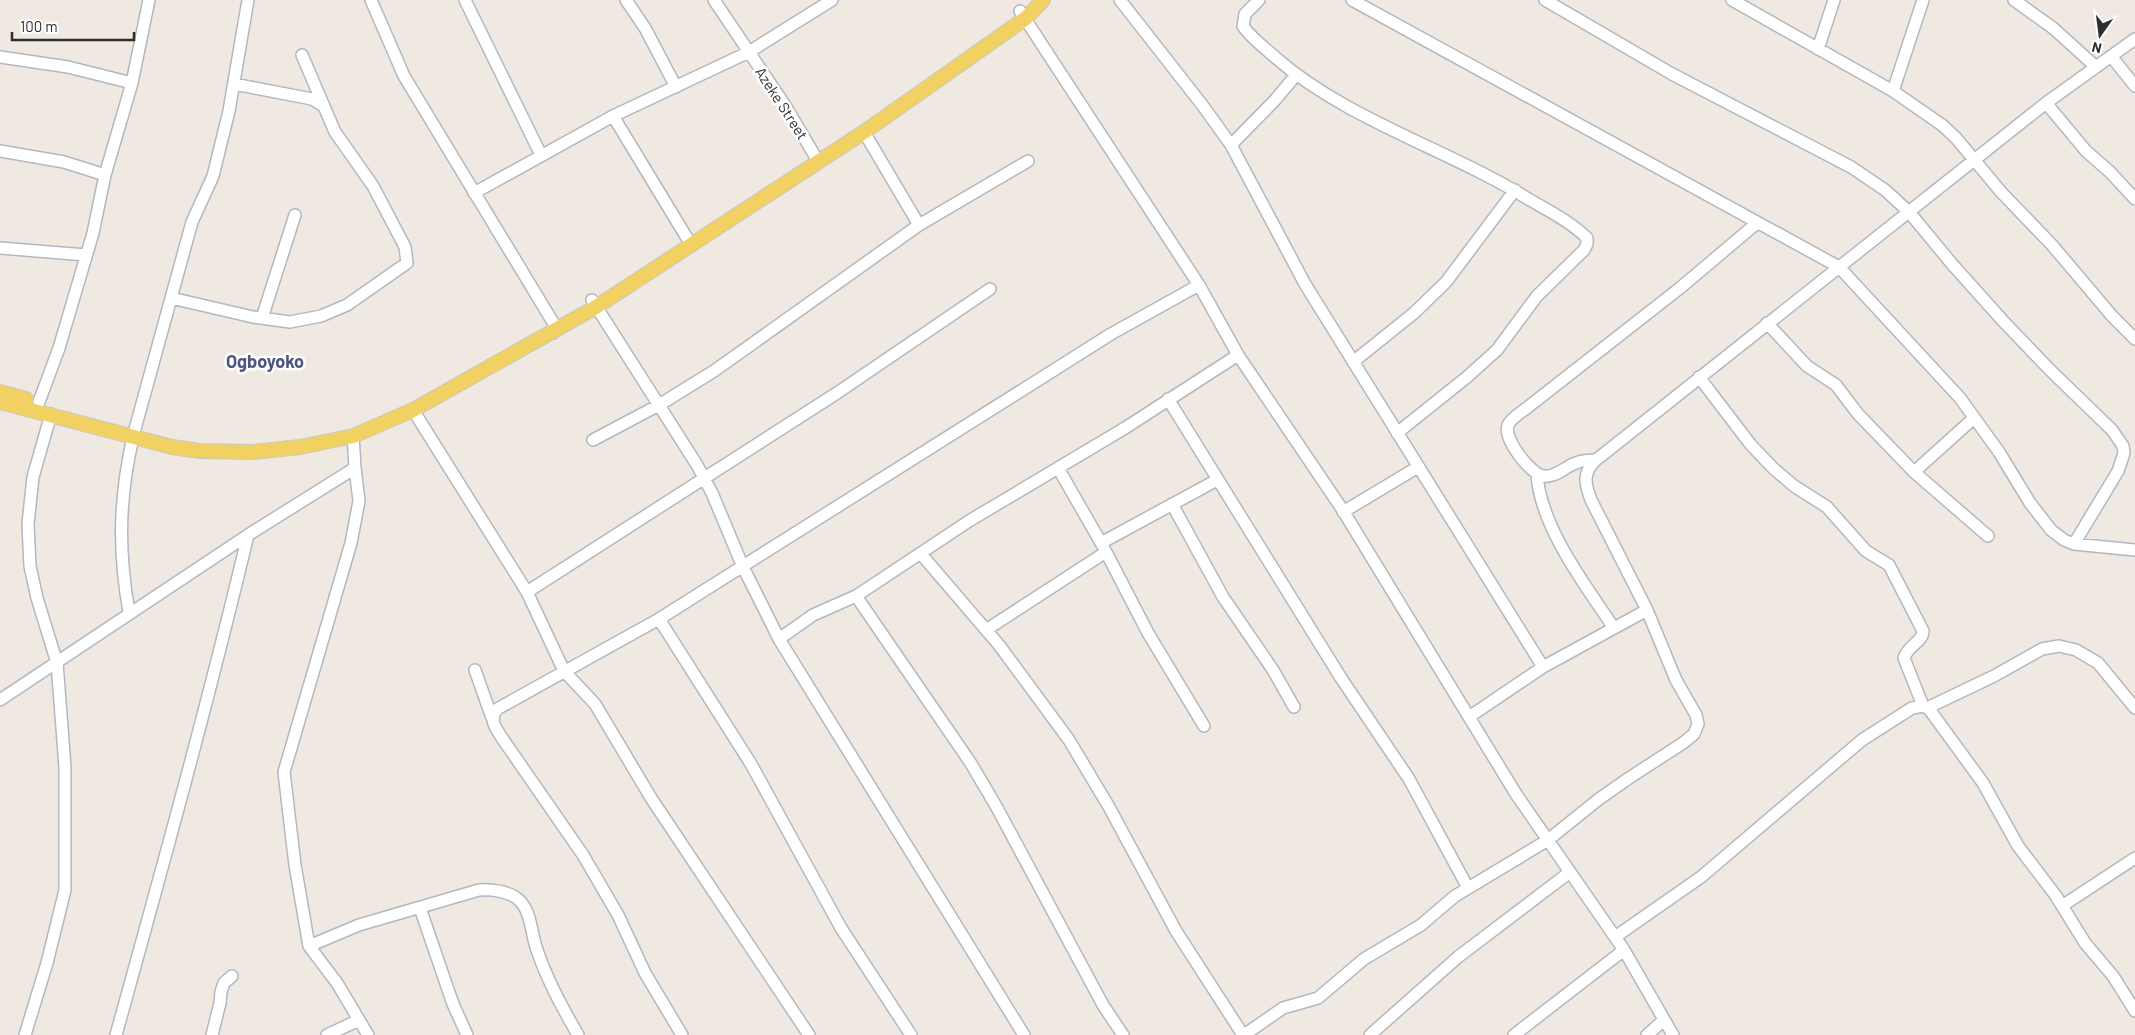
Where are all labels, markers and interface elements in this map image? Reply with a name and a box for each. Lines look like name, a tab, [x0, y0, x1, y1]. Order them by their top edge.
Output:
scale bar	[12, 10, 135, 42]
north arrow	[2075, 10, 2125, 60]
text: 100 m	[20, 17, 58, 35]
text: N	[2090, 39, 2103, 57]
street label: Azeke Street	[752, 63, 812, 143]
district label: Ogboyoko	[226, 350, 304, 372]

